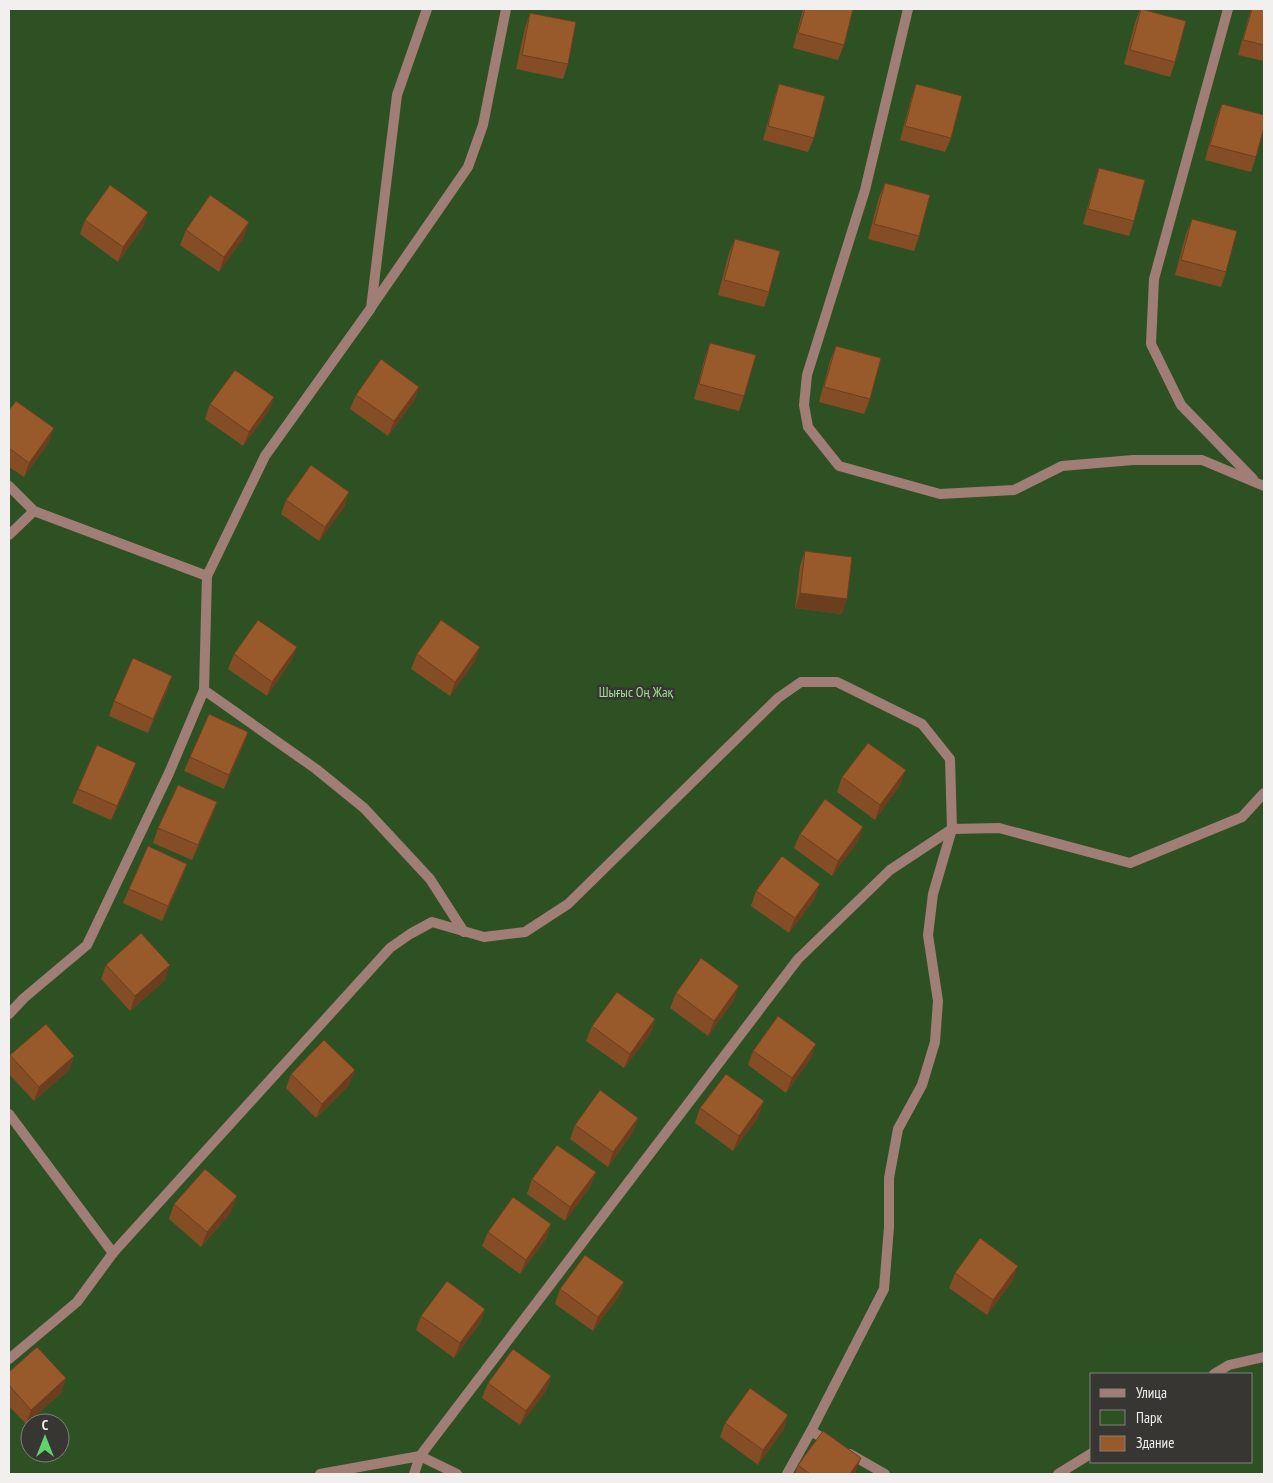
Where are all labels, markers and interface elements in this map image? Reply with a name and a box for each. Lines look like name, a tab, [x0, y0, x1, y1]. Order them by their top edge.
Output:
park label: Шығыс Оң Жақ	[599, 683, 673, 701]
legend	[1090, 1373, 1253, 1463]
text: Улица	[1136, 1383, 1167, 1402]
text: Парк	[1136, 1408, 1162, 1427]
north arrow	[20, 1413, 70, 1463]
text: С	[42, 1416, 49, 1434]
text: Здание	[1136, 1433, 1174, 1452]

